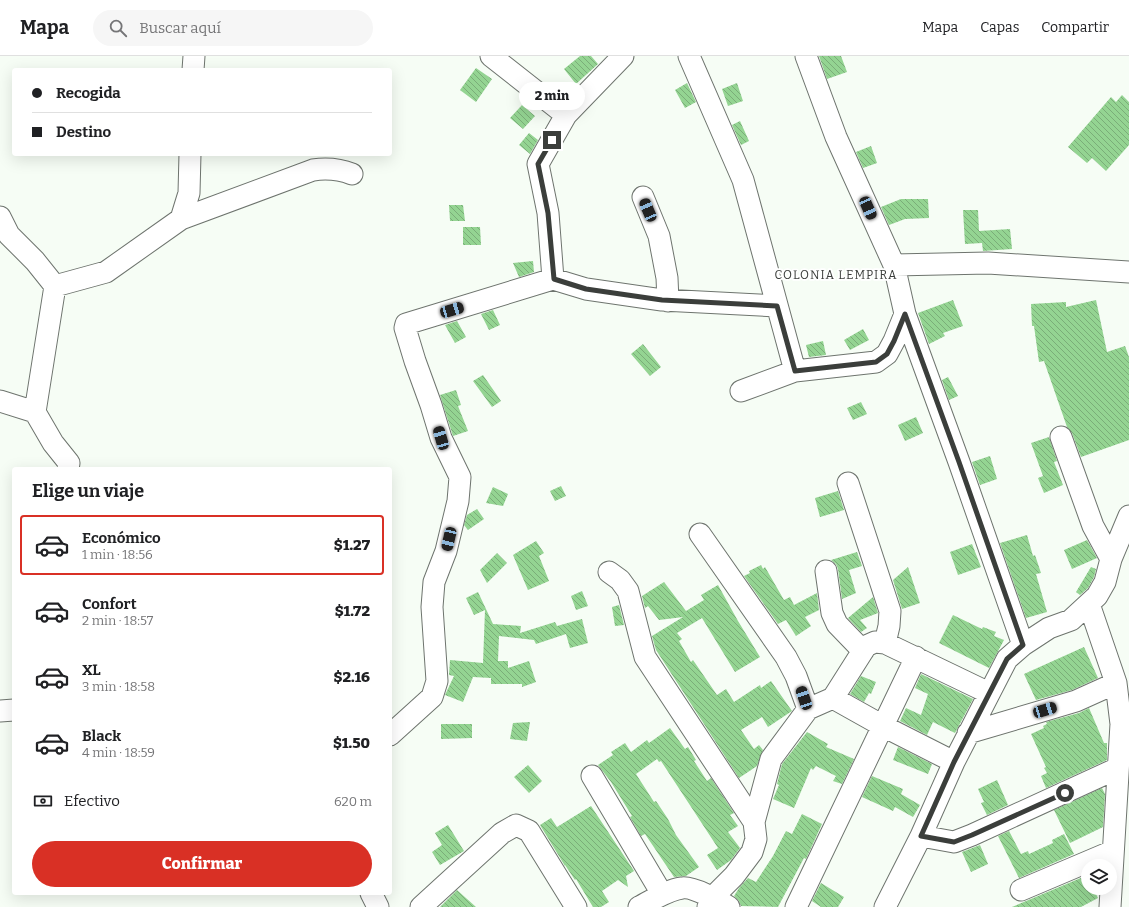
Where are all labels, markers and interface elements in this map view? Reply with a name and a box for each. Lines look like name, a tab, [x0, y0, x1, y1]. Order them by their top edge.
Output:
search box	[93, 10, 373, 46]
text: Mapa	[20, 16, 69, 39]
icon: search	[107, 17, 129, 39]
text: Buscar aquí	[139, 19, 221, 37]
text: Mapa	[922, 19, 958, 36]
text: Capas	[980, 19, 1019, 36]
text: Compartir	[1041, 19, 1109, 36]
callout: 2 min	[519, 82, 585, 110]
text: Recogida	[56, 84, 121, 102]
text: 2 min	[535, 88, 569, 103]
text: Destino	[56, 123, 111, 141]
route end	[543, 131, 561, 149]
car	[858, 195, 878, 221]
car	[638, 197, 658, 223]
district label: COLONIA LEMPIRA	[775, 268, 897, 282]
car	[439, 301, 465, 319]
car	[432, 425, 450, 451]
text: Elige un viaje	[32, 480, 144, 502]
car	[440, 526, 458, 552]
icon: car	[34, 527, 70, 563]
text: Económico	[82, 529, 161, 547]
text: $1.27	[334, 536, 370, 554]
text: 1 min · 18:56	[82, 547, 153, 562]
icon: car	[34, 593, 70, 629]
text: Confort	[82, 595, 137, 613]
text: $1.72	[335, 602, 370, 620]
text: 2 min · 18:57	[82, 613, 153, 628]
icon: car	[34, 659, 70, 695]
text: XL	[82, 661, 101, 679]
text: $2.16	[333, 668, 370, 686]
text: 3 min · 18:58	[82, 679, 155, 694]
car	[794, 685, 814, 711]
car	[1032, 701, 1058, 719]
icon: car	[34, 725, 70, 761]
text: Black	[82, 727, 121, 745]
text: $1.50	[333, 734, 370, 752]
text: 4 min · 18:59	[82, 745, 155, 760]
route start	[1056, 784, 1074, 802]
icon: cash	[32, 790, 54, 812]
text: Efectivo	[64, 792, 120, 810]
text: 620 m	[334, 794, 372, 809]
button: Confirmar	[32, 841, 372, 887]
map controls	[1081, 859, 1117, 895]
button: layers	[1081, 859, 1117, 895]

